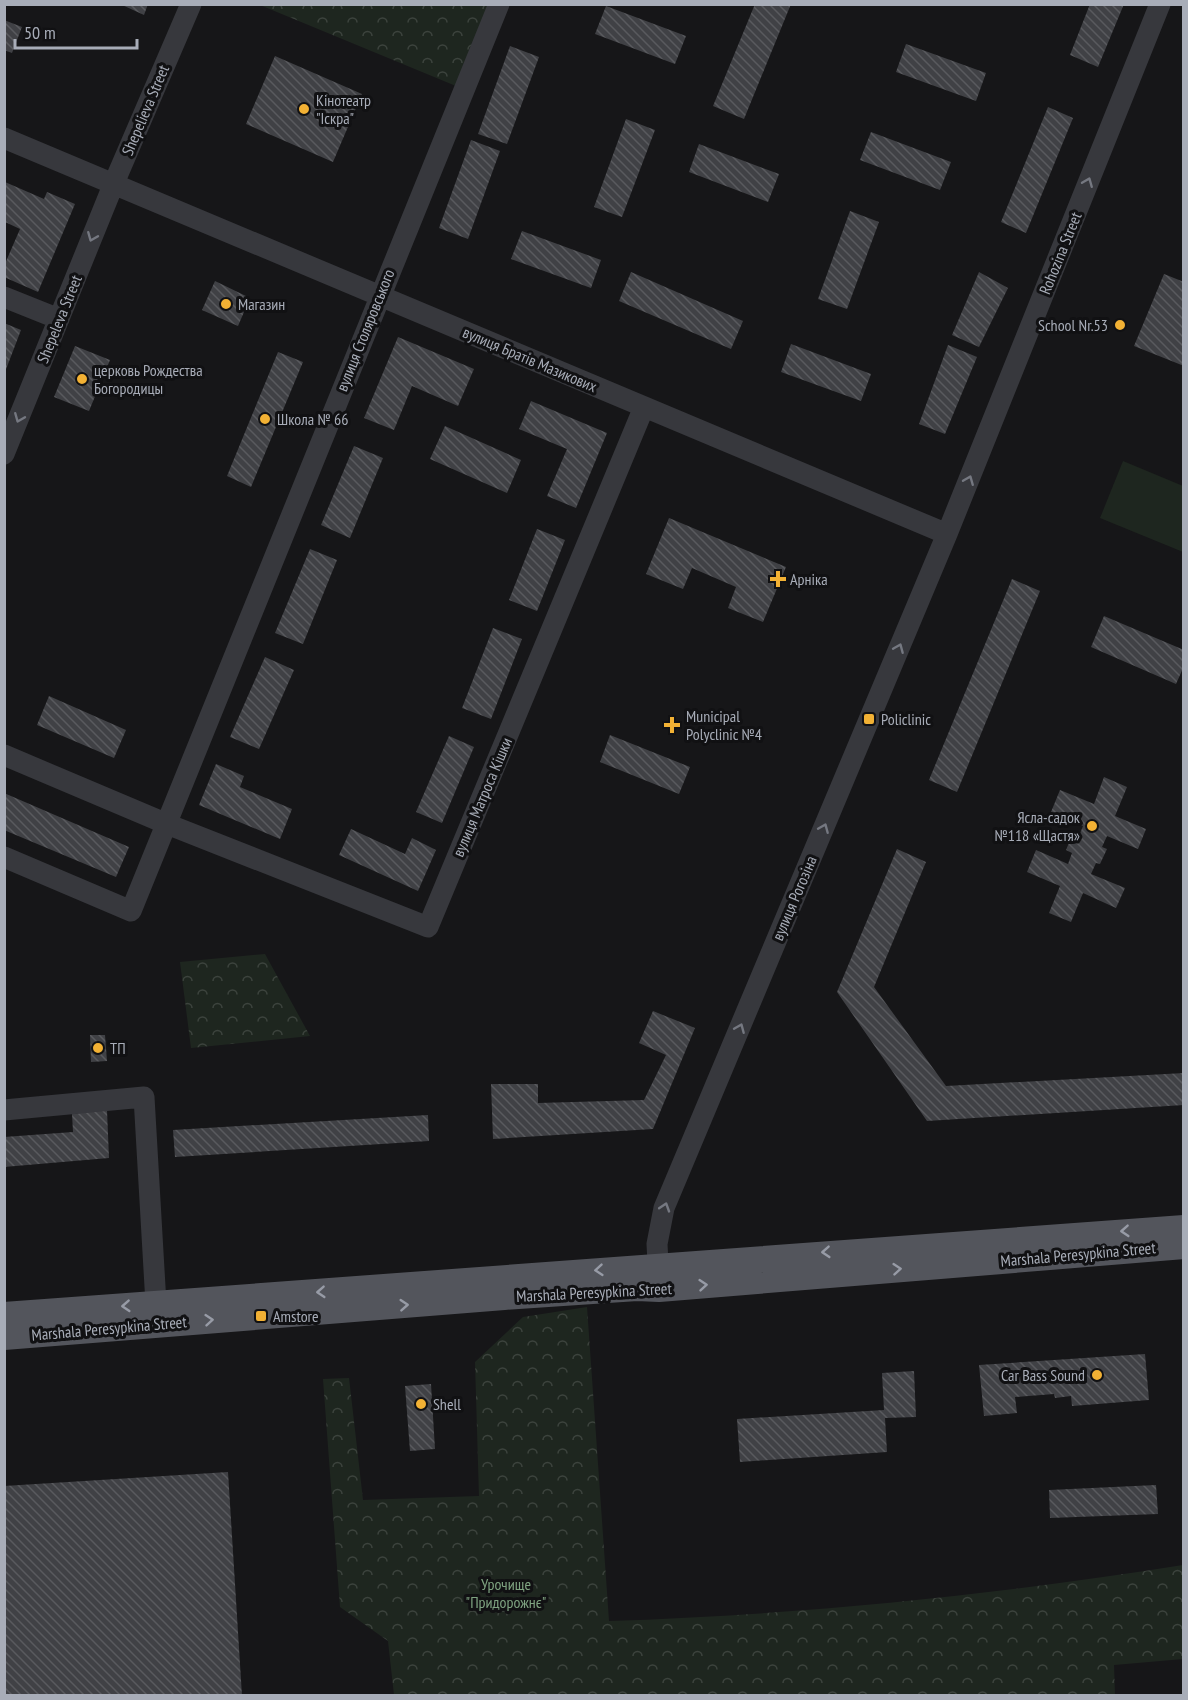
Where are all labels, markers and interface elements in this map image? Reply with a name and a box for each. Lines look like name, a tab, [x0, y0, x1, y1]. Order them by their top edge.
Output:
scale bar	[15, 12, 136, 50]
text: 50 m	[24, 21, 56, 44]
street label: Shepelieva Street	[117, 61, 173, 158]
place label: Кінотеатр "Іскра"	[316, 90, 371, 128]
marker: Кінотеатр "Іскра"	[297, 102, 311, 116]
one-way arrow	[1081, 177, 1093, 188]
street label: Rohozina Street	[1034, 208, 1086, 297]
one-way arrow	[87, 231, 99, 242]
street label: вулиця Столяровського	[331, 266, 399, 394]
street label: Shepeleva Street	[32, 271, 86, 366]
place label: Магазин	[238, 294, 285, 314]
marker: Магазин	[219, 297, 233, 311]
place label: School Nr.53	[1038, 315, 1108, 335]
marker: School Nr.53	[1113, 318, 1127, 332]
street label: вулиця Братів Мазикових	[460, 322, 600, 396]
place label: церковь Рождества Богородицы	[94, 360, 203, 398]
marker: церковь Рождества Богородицы	[75, 372, 89, 386]
place label: Школа № 66	[277, 409, 348, 429]
one-way arrow	[14, 412, 26, 423]
marker: Школа № 66	[258, 412, 272, 426]
one-way arrow	[961, 475, 974, 486]
place label: Арніка	[790, 569, 828, 589]
marker: Арніка	[771, 572, 785, 586]
one-way arrow	[892, 644, 904, 655]
place label: Municipal Polyclinic №4	[686, 706, 762, 744]
place label: Policlinic	[881, 709, 931, 729]
marker: Policlinic	[862, 712, 876, 726]
marker: Municipal Polyclinic №4	[663, 716, 681, 734]
street label: вулиця Матроса Кішки	[448, 734, 516, 860]
place label: Ясла-садок №118 «Щастя»	[995, 807, 1081, 845]
marker: Ясла-садок №118 «Щастя»	[1085, 819, 1099, 833]
one-way arrow	[816, 824, 828, 835]
street label: вулиця Рогозіна	[767, 853, 821, 943]
one-way arrow	[733, 1023, 745, 1034]
place label: ТП	[110, 1038, 126, 1058]
marker: ТП	[91, 1041, 105, 1055]
one-way arrow	[658, 1203, 670, 1213]
one-way arrow	[1121, 1225, 1130, 1238]
street label: Marshala Peresypkina Street	[1000, 1237, 1157, 1271]
one-way arrow	[821, 1245, 830, 1258]
one-way arrow	[595, 1263, 604, 1276]
one-way arrow	[893, 1263, 902, 1276]
street label: Marshala Peresypkina Street	[516, 1278, 673, 1306]
one-way arrow	[698, 1279, 707, 1292]
one-way arrow	[316, 1285, 325, 1298]
one-way arrow	[399, 1299, 408, 1312]
one-way arrow	[122, 1300, 131, 1313]
place label: Amstore	[273, 1306, 319, 1326]
marker: Amstore	[254, 1309, 268, 1323]
street label: Marshala Peresypkina Street	[31, 1311, 188, 1345]
one-way arrow	[205, 1314, 214, 1327]
place label: Car Bass Sound	[1001, 1365, 1085, 1385]
marker: Car Bass Sound	[1090, 1368, 1104, 1382]
place label: Shell	[433, 1394, 461, 1414]
marker: Shell	[414, 1397, 428, 1411]
park label: Урочище "Придорожнє"	[466, 1574, 546, 1612]

